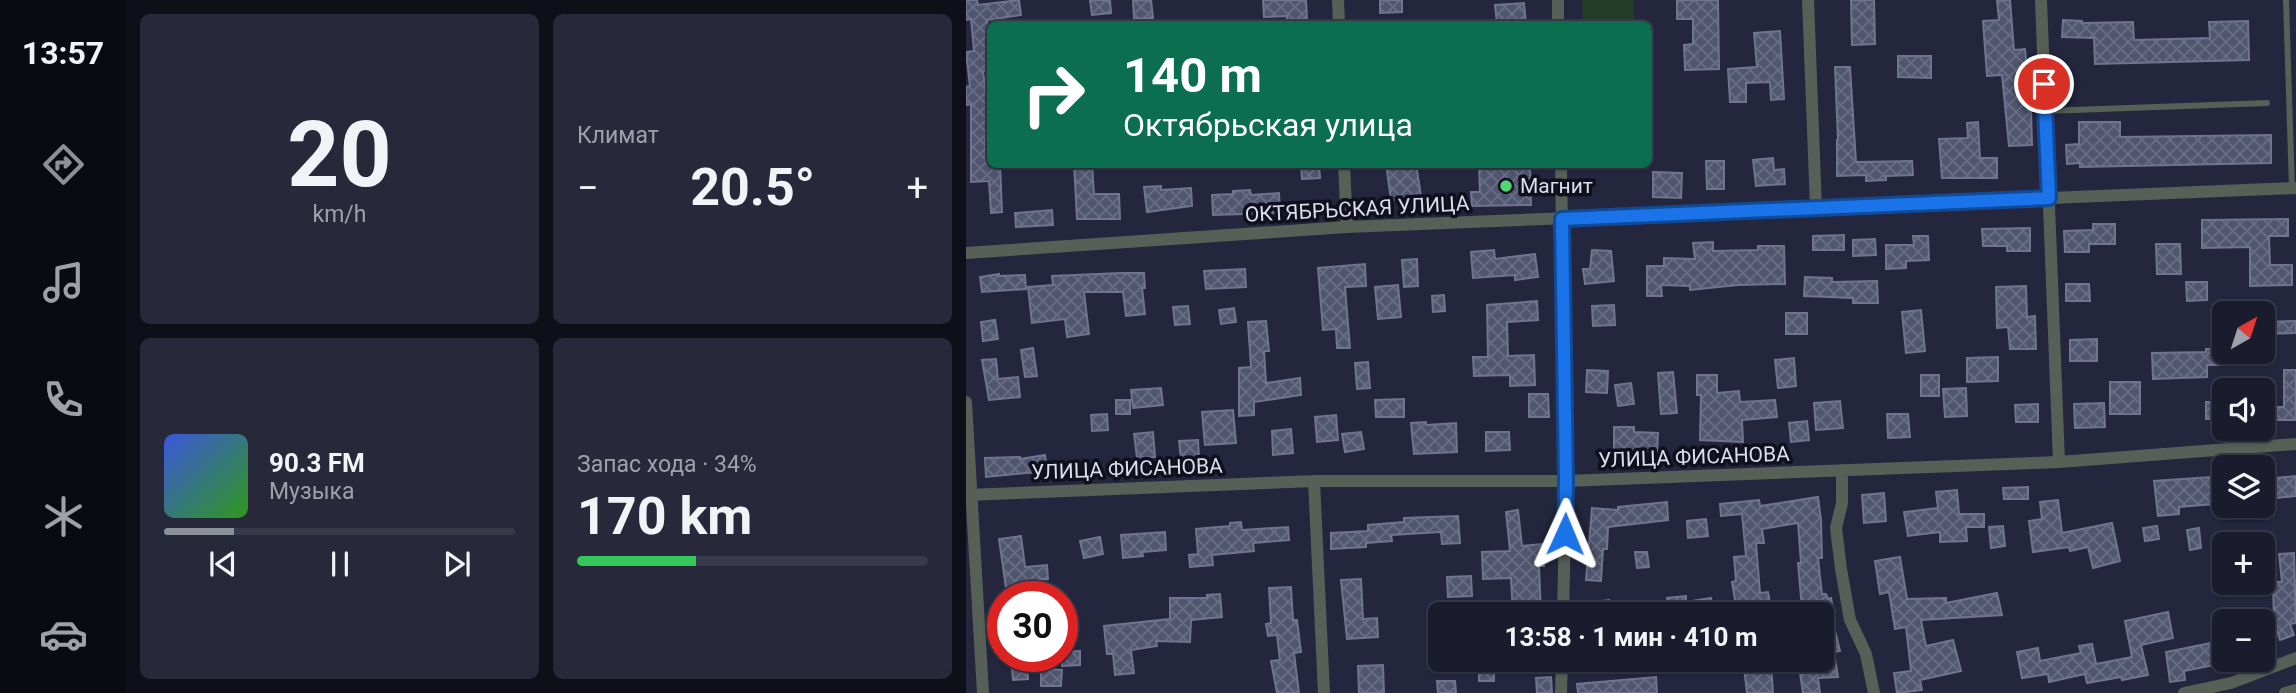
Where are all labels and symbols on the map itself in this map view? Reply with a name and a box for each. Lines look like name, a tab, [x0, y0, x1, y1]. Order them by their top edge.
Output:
pin	[2014, 54, 2074, 114]
place label: Магнит	[1520, 174, 1593, 198]
marker: Магнит	[1498, 178, 1514, 194]
street label: ОКТЯБРЬСКАЯ УЛИЦА	[1244, 191, 1470, 227]
north arrow	[2212, 301, 2275, 364]
street label: УЛИЦА ФИСАНОВА	[1598, 442, 1791, 472]
street label: УЛИЦА ФИСАНОВА	[1031, 454, 1224, 484]
position arrow	[1528, 497, 1602, 571]
speed limit sign: 30	[987, 581, 1078, 672]

